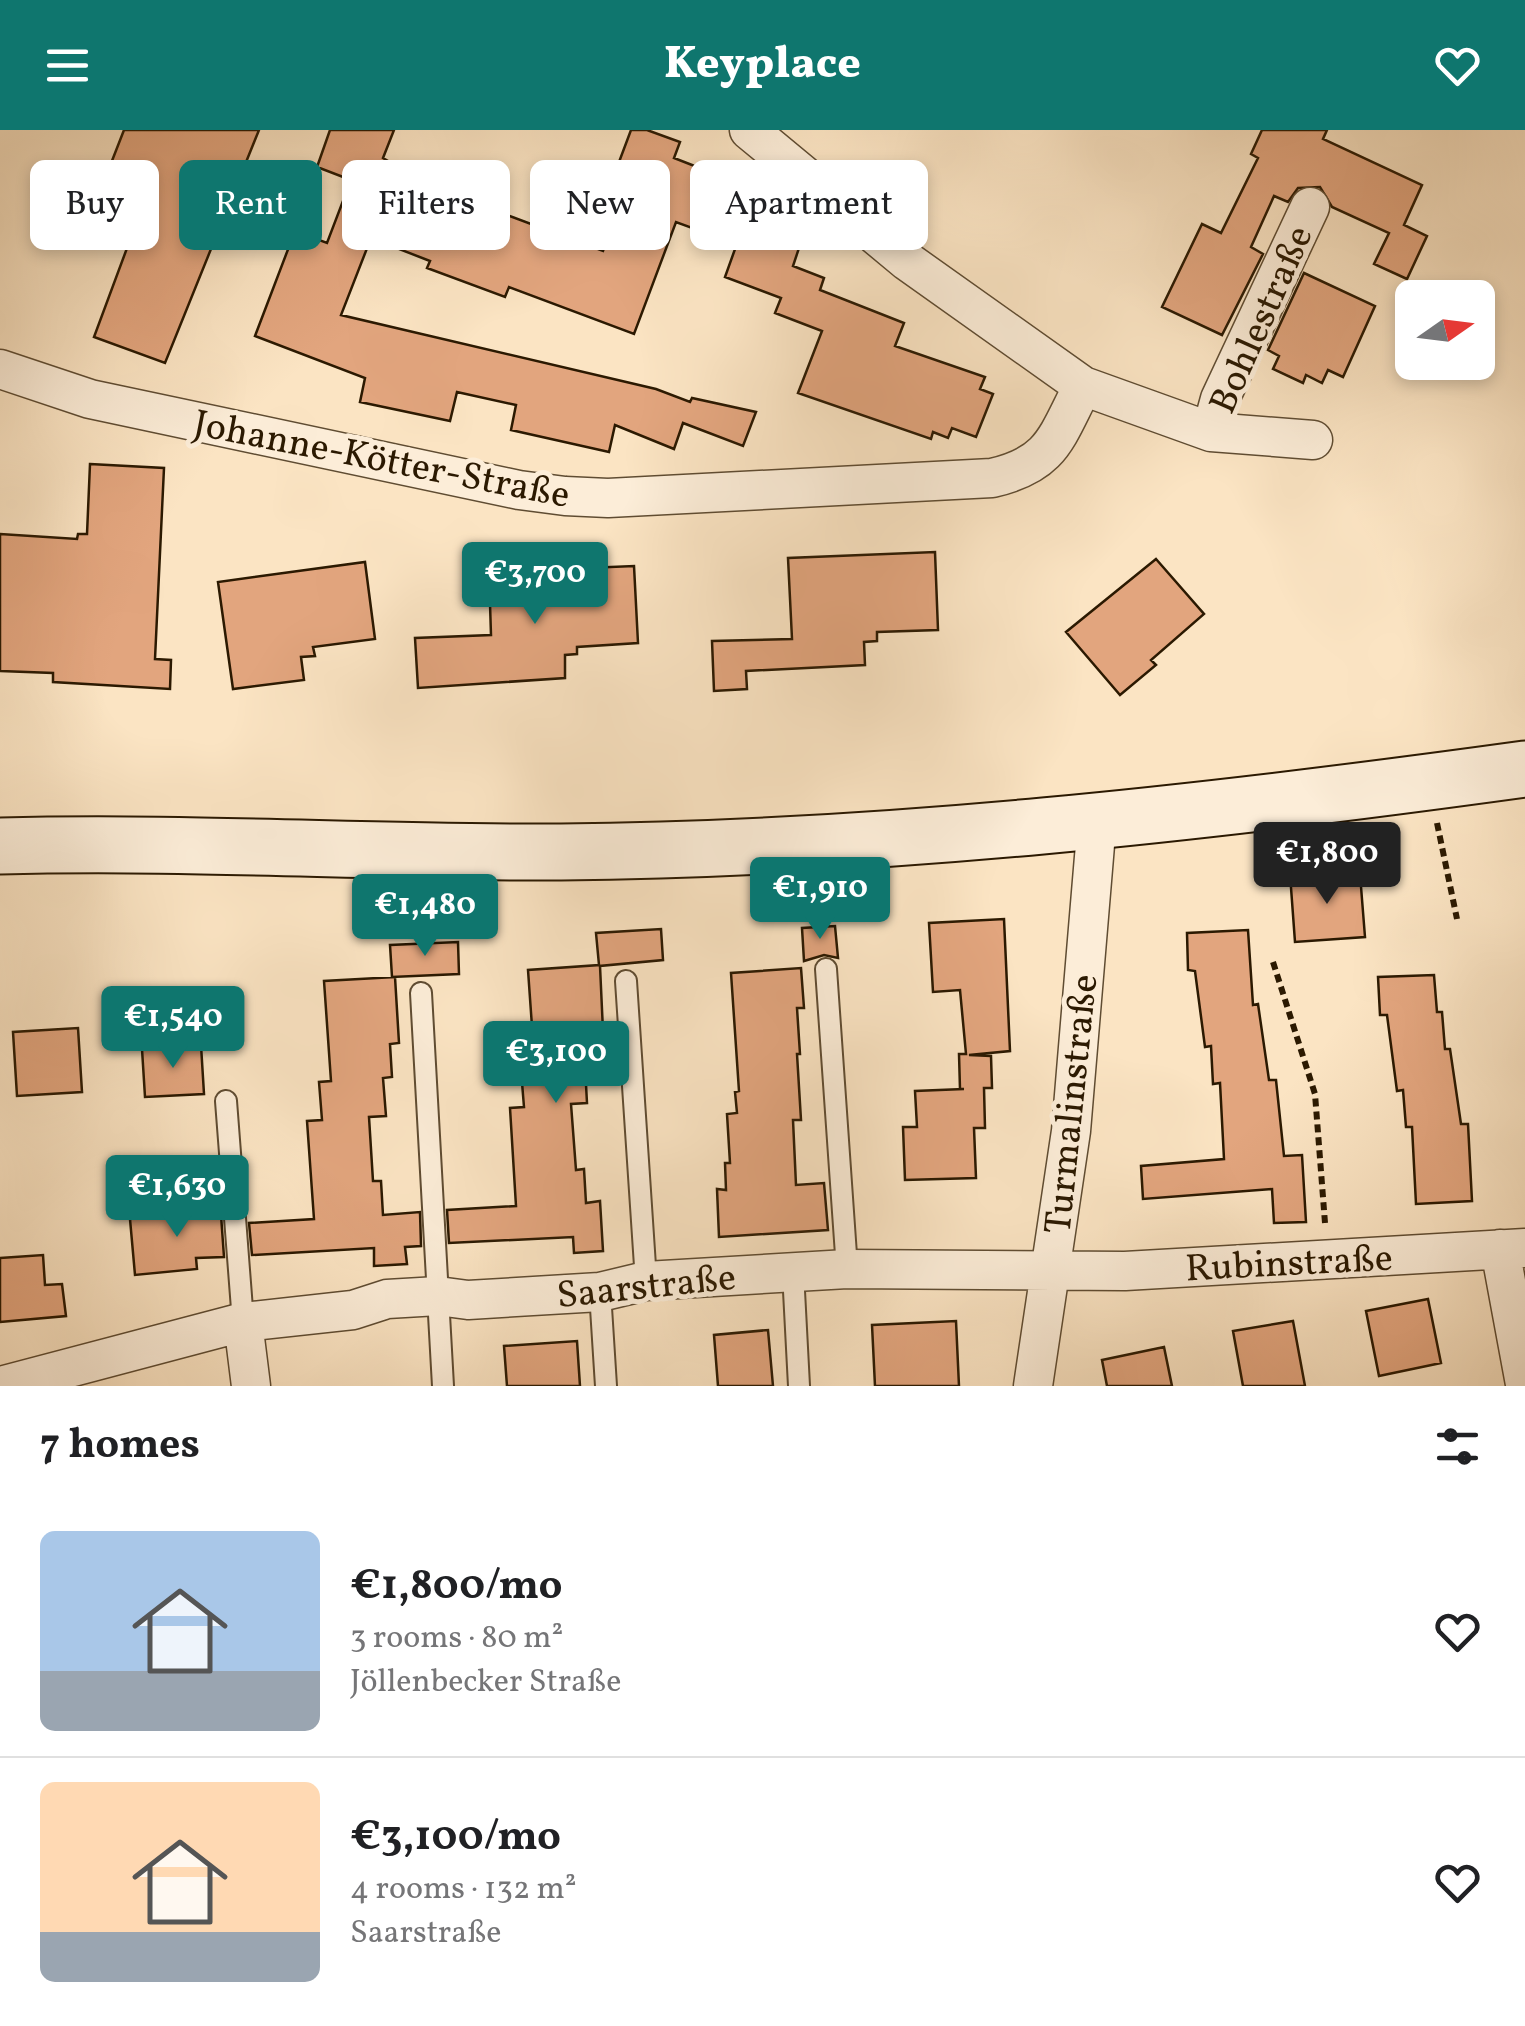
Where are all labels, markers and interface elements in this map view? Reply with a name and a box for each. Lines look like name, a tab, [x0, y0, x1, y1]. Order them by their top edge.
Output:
text: Keyplace	[664, 34, 861, 97]
icon: menu	[40, 38, 95, 93]
icon: heart	[1430, 38, 1485, 93]
chip: Buy	[30, 160, 159, 250]
chip: Rent	[179, 160, 322, 250]
chip: Filters	[342, 160, 510, 250]
chip: New	[530, 160, 670, 250]
chip: Apartment	[690, 160, 928, 250]
street label: Bohlestraße	[1198, 218, 1328, 423]
north arrow	[1395, 280, 1495, 380]
map controls	[1395, 280, 1495, 380]
street label: Johanne-Kötter-Straße	[189, 399, 574, 524]
pin: €3,700	[454, 542, 616, 627]
text: €3,700	[484, 552, 586, 596]
pin: €1,800	[1246, 822, 1408, 907]
text: €1,800	[1276, 832, 1378, 876]
pin: €1,910	[739, 857, 901, 942]
text: €1,910	[772, 867, 868, 911]
pin: €1,480	[344, 874, 506, 959]
text: €1,480	[374, 884, 476, 928]
street label: Turmalinstraße	[1033, 972, 1113, 1237]
pin: €1,540	[92, 986, 254, 1071]
text: €1,540	[123, 996, 223, 1040]
pin: €3,100	[475, 1021, 637, 1106]
text: €3,100	[505, 1031, 607, 1075]
pin: €1,630	[96, 1155, 258, 1240]
text: €1,630	[128, 1165, 226, 1209]
street label: Rubinstraße	[1184, 1234, 1394, 1297]
street label: Saarstraße	[554, 1253, 739, 1324]
text: 7 homes	[40, 1417, 200, 1476]
icon: filters	[1430, 1419, 1485, 1474]
text: €1,800/mo	[350, 1558, 563, 1617]
icon: home	[120, 1571, 240, 1691]
icon: heart	[1430, 1604, 1485, 1659]
text: 3 rooms · 80 m²	[350, 1617, 563, 1661]
text: Jöllenbecker Straße	[350, 1661, 621, 1705]
text: €3,100/mo	[350, 1809, 561, 1868]
icon: home	[120, 1822, 240, 1942]
icon: heart	[1430, 1855, 1485, 1910]
text: 4 rooms · 132 m²	[350, 1868, 577, 1912]
text: Saarstraße	[350, 1912, 502, 1956]

